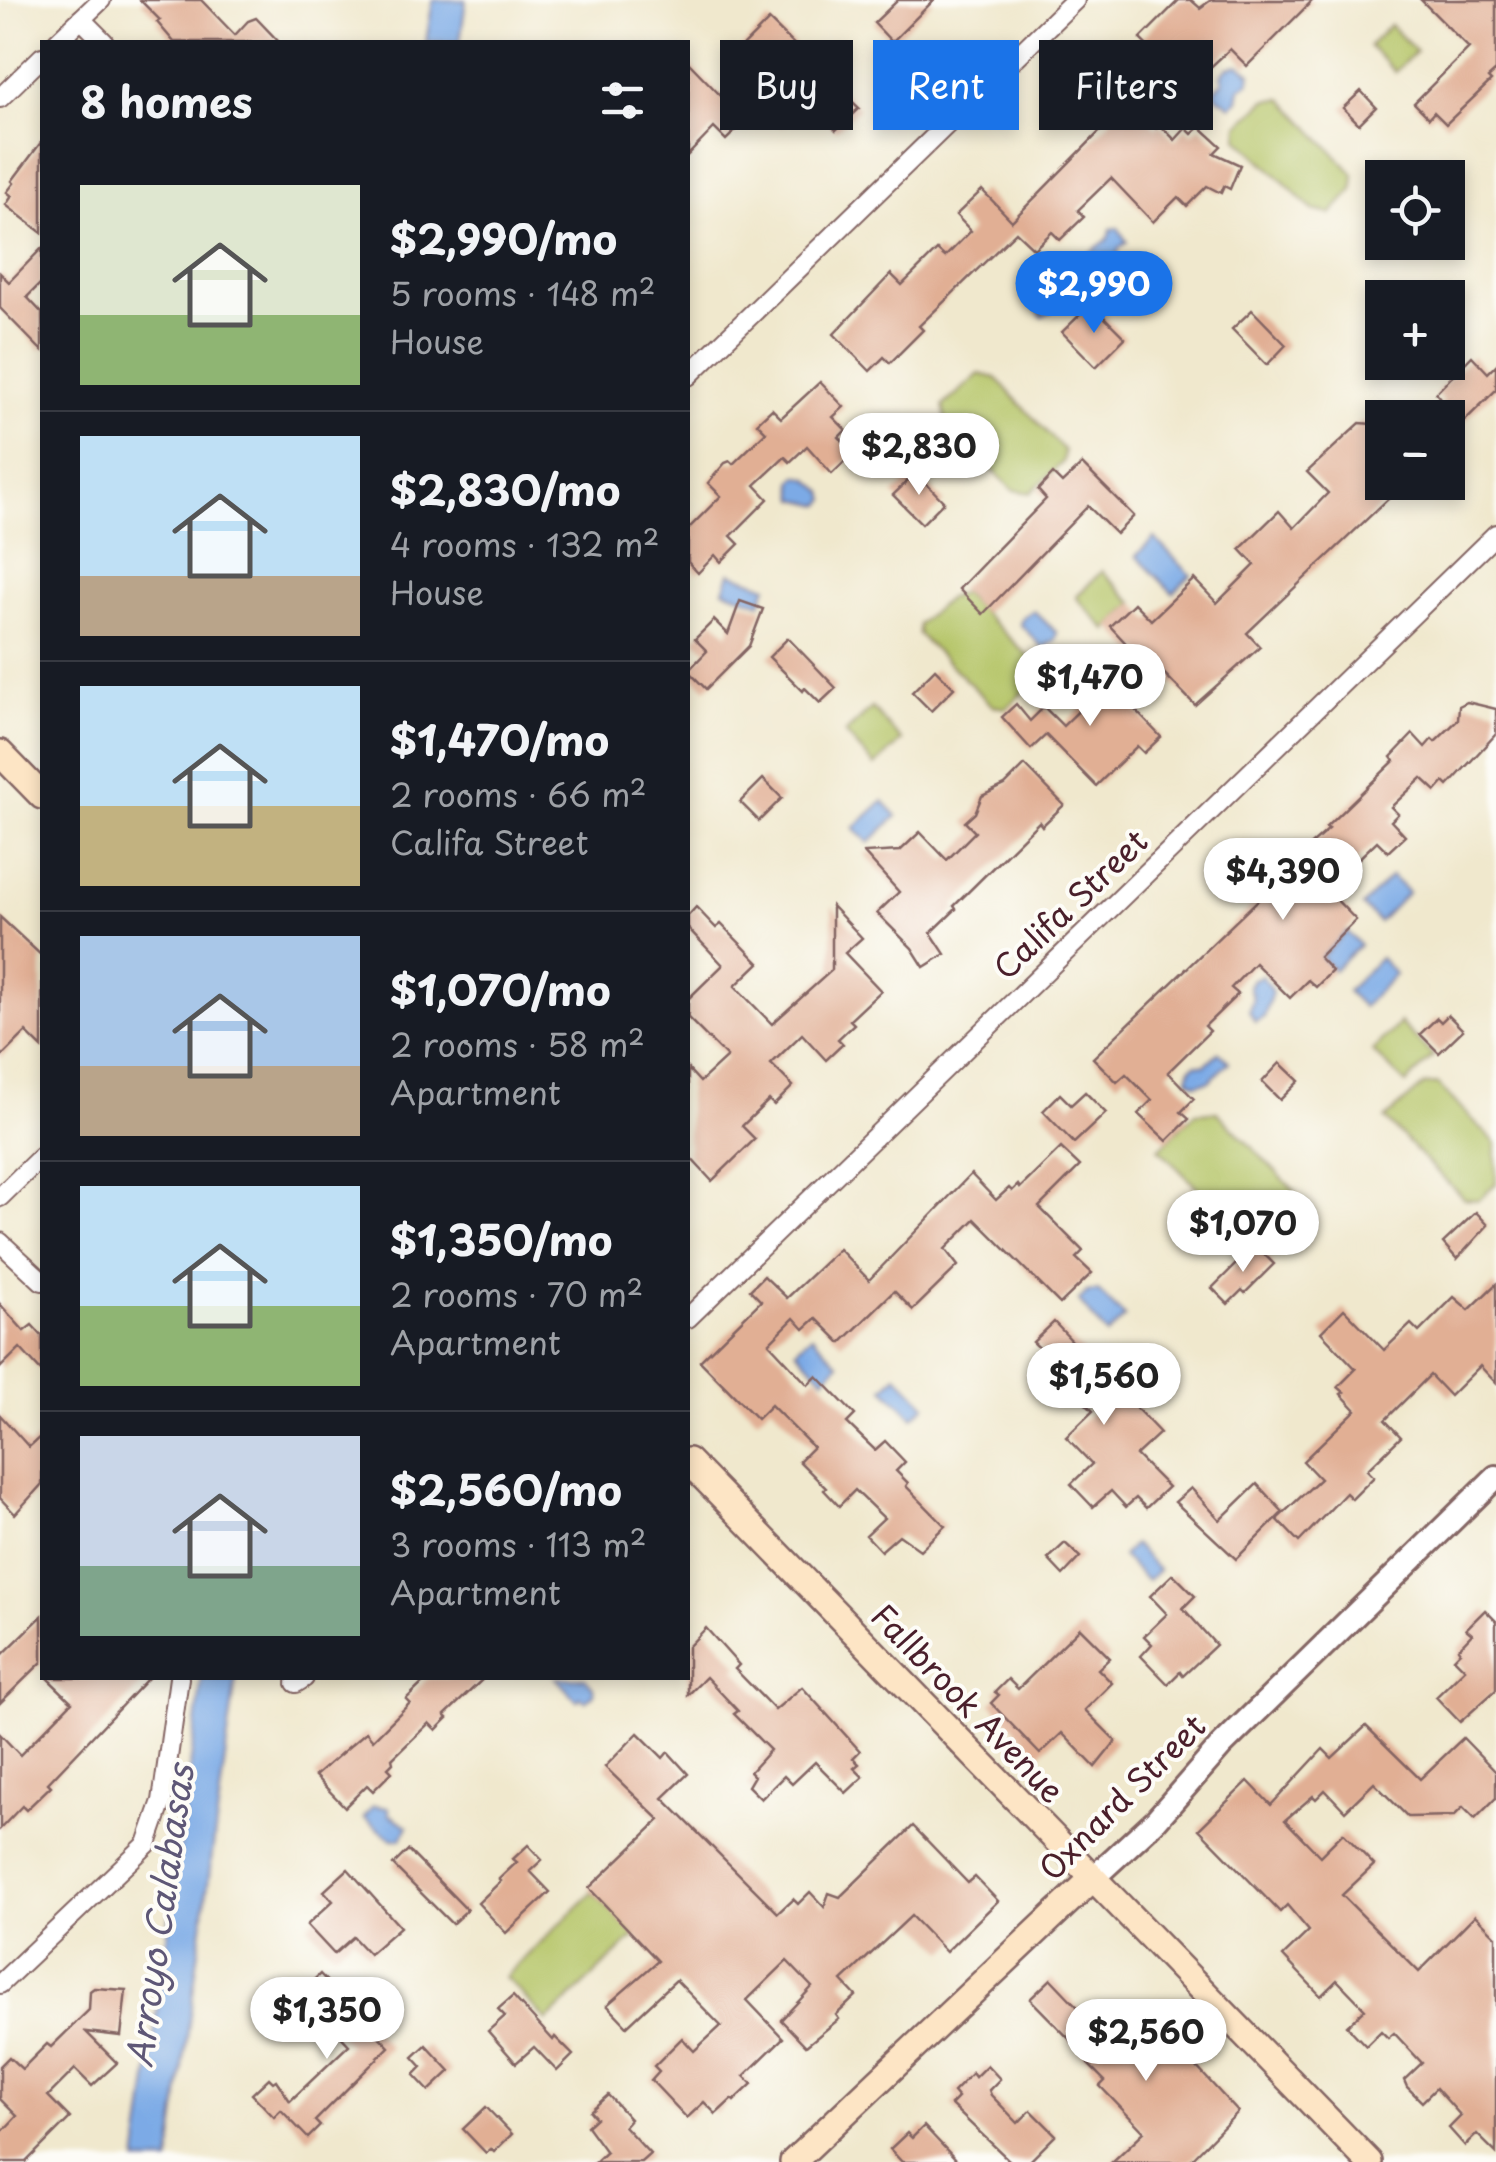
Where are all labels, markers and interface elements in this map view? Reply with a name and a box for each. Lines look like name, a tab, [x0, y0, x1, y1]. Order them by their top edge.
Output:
chip: Buy	[720, 40, 853, 130]
chip: Rent	[873, 40, 1019, 130]
chip: Filters	[1039, 40, 1213, 130]
text: 8 homes	[80, 69, 253, 132]
icon: filters	[595, 73, 650, 128]
map controls	[1365, 160, 1465, 500]
button: locate	[1365, 160, 1465, 260]
text: $2,990/mo	[390, 206, 617, 269]
icon: home	[160, 225, 280, 345]
pin: $2,990	[1013, 251, 1175, 336]
text: $2,990	[1037, 259, 1151, 307]
text: 5 rooms · 148 m²	[390, 269, 655, 317]
button: +	[1365, 280, 1465, 380]
text: House	[390, 317, 484, 365]
button: −	[1365, 400, 1465, 500]
pin: $2,830	[838, 413, 1000, 498]
text: $2,830	[861, 421, 977, 469]
text: $2,830/mo	[390, 457, 621, 520]
icon: home	[160, 476, 280, 596]
text: 4 rooms · 132 m²	[390, 520, 660, 568]
text: House	[390, 568, 484, 616]
pin: $1,470	[1009, 644, 1171, 729]
text: $1,470	[1037, 652, 1143, 700]
text: $1,470/mo	[390, 707, 609, 770]
icon: home	[160, 726, 280, 846]
text: 2 rooms · 66 m²	[390, 770, 647, 818]
street label: Califa Street	[981, 817, 1158, 990]
text: Califa Street	[390, 818, 589, 866]
pin: $4,390	[1202, 838, 1364, 923]
text: $4,390	[1226, 846, 1340, 894]
text: $1,070/mo	[390, 957, 611, 1020]
icon: home	[160, 976, 280, 1096]
text: 2 rooms · 58 m²	[390, 1020, 645, 1068]
text: Apartment	[390, 1068, 561, 1116]
pin: $1,070	[1162, 1190, 1324, 1275]
text: $1,070	[1189, 1198, 1297, 1246]
text: $1,350/mo	[390, 1207, 613, 1270]
icon: home	[160, 1226, 280, 1346]
text: 2 rooms · 70 m²	[390, 1270, 643, 1318]
text: Apartment	[390, 1318, 561, 1366]
pin: $1,560	[1023, 1343, 1185, 1428]
text: $1,560	[1049, 1351, 1159, 1399]
text: $2,560/mo	[390, 1457, 622, 1520]
icon: home	[160, 1476, 280, 1596]
text: 3 rooms · 113 m²	[390, 1520, 647, 1568]
text: Apartment	[390, 1568, 561, 1616]
street label: Fallbrook Avenue	[861, 1592, 1076, 1813]
street label: Oxnard Street	[1027, 1702, 1216, 1891]
water label: Arroyo Calabasas	[111, 1757, 206, 2070]
pin: $1,350	[246, 1977, 408, 2062]
text: $1,350	[272, 1985, 382, 2033]
pin: $2,560	[1065, 1999, 1227, 2084]
text: $2,560	[1088, 2007, 1204, 2055]

